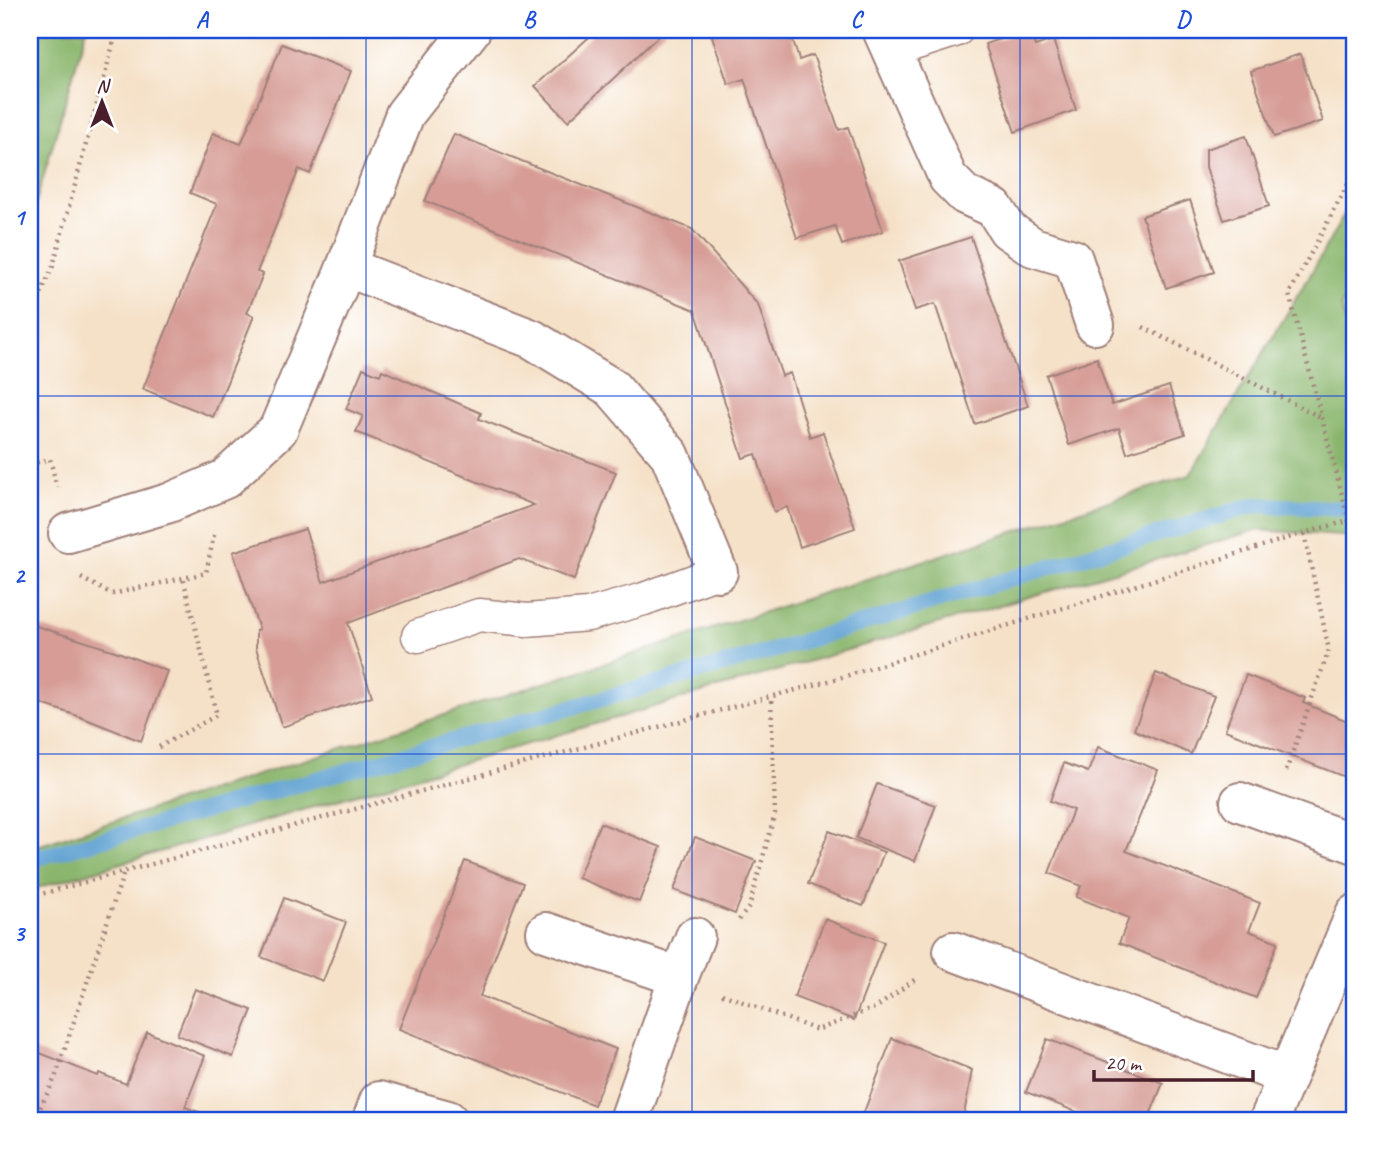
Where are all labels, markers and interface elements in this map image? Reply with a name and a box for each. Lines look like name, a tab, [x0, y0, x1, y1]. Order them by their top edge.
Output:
text: A	[196, 5, 210, 34]
text: B	[523, 5, 537, 34]
text: C	[851, 5, 865, 34]
text: D	[1176, 5, 1192, 34]
north arrow	[66, 66, 136, 136]
text: N	[96, 74, 111, 98]
text: 1	[14, 203, 27, 232]
text: 2	[14, 561, 27, 590]
text: 3	[14, 919, 27, 948]
scale bar	[1094, 1038, 1254, 1082]
text: 20 m	[1105, 1050, 1143, 1076]

